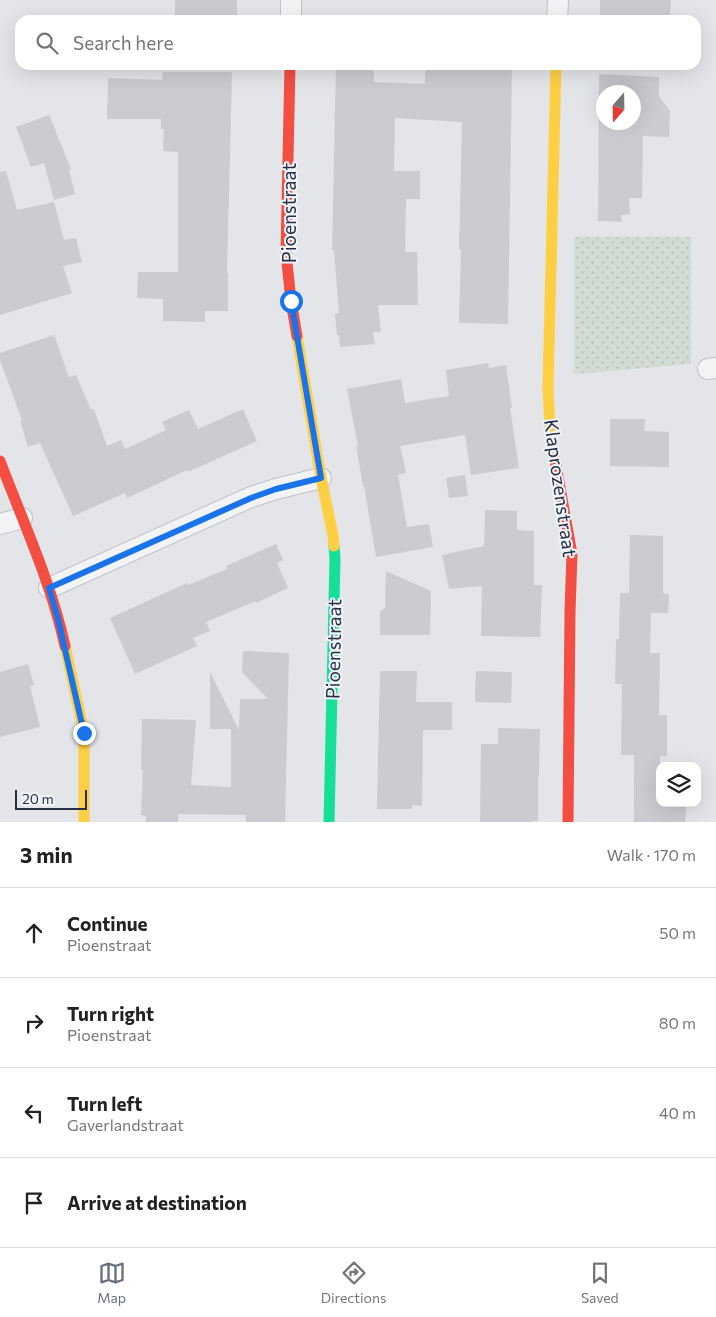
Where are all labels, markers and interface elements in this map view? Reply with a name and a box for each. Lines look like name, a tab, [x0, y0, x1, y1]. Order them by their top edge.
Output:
search box	[15, 15, 701, 70]
icon: search	[33, 29, 61, 57]
text: Search here	[73, 31, 173, 54]
north arrow	[596, 85, 641, 130]
street label: Pioenstraat	[277, 163, 300, 263]
route start	[280, 290, 303, 313]
street label: Klaprozenstraat	[540, 418, 582, 559]
street label: Pioenstraat	[321, 598, 345, 699]
route end	[73, 722, 96, 745]
map controls	[656, 762, 701, 807]
button: layers	[656, 762, 701, 807]
scale bar	[15, 787, 88, 810]
text: 20 m	[22, 790, 54, 807]
text: 3 min	[20, 842, 73, 867]
text: Walk · 170 m	[607, 845, 696, 864]
text: Continue	[67, 912, 147, 935]
icon: ahead	[20, 919, 48, 947]
text: 50 m	[659, 923, 696, 942]
text: Pioenstraat	[67, 935, 152, 954]
text: Turn right	[67, 1002, 154, 1025]
icon: right	[20, 1009, 48, 1037]
text: 80 m	[659, 1013, 696, 1032]
text: Pioenstraat	[67, 1025, 152, 1044]
text: Turn left	[67, 1092, 142, 1115]
icon: left	[20, 1099, 48, 1127]
text: 40 m	[659, 1103, 696, 1122]
text: Gaverlandstraat	[67, 1115, 184, 1134]
icon: arrive	[20, 1189, 48, 1217]
text: Arrive at destination	[67, 1191, 247, 1214]
tab: Map	[97, 1259, 126, 1306]
tab: Directions	[321, 1259, 386, 1306]
tab: Saved	[581, 1259, 619, 1306]

